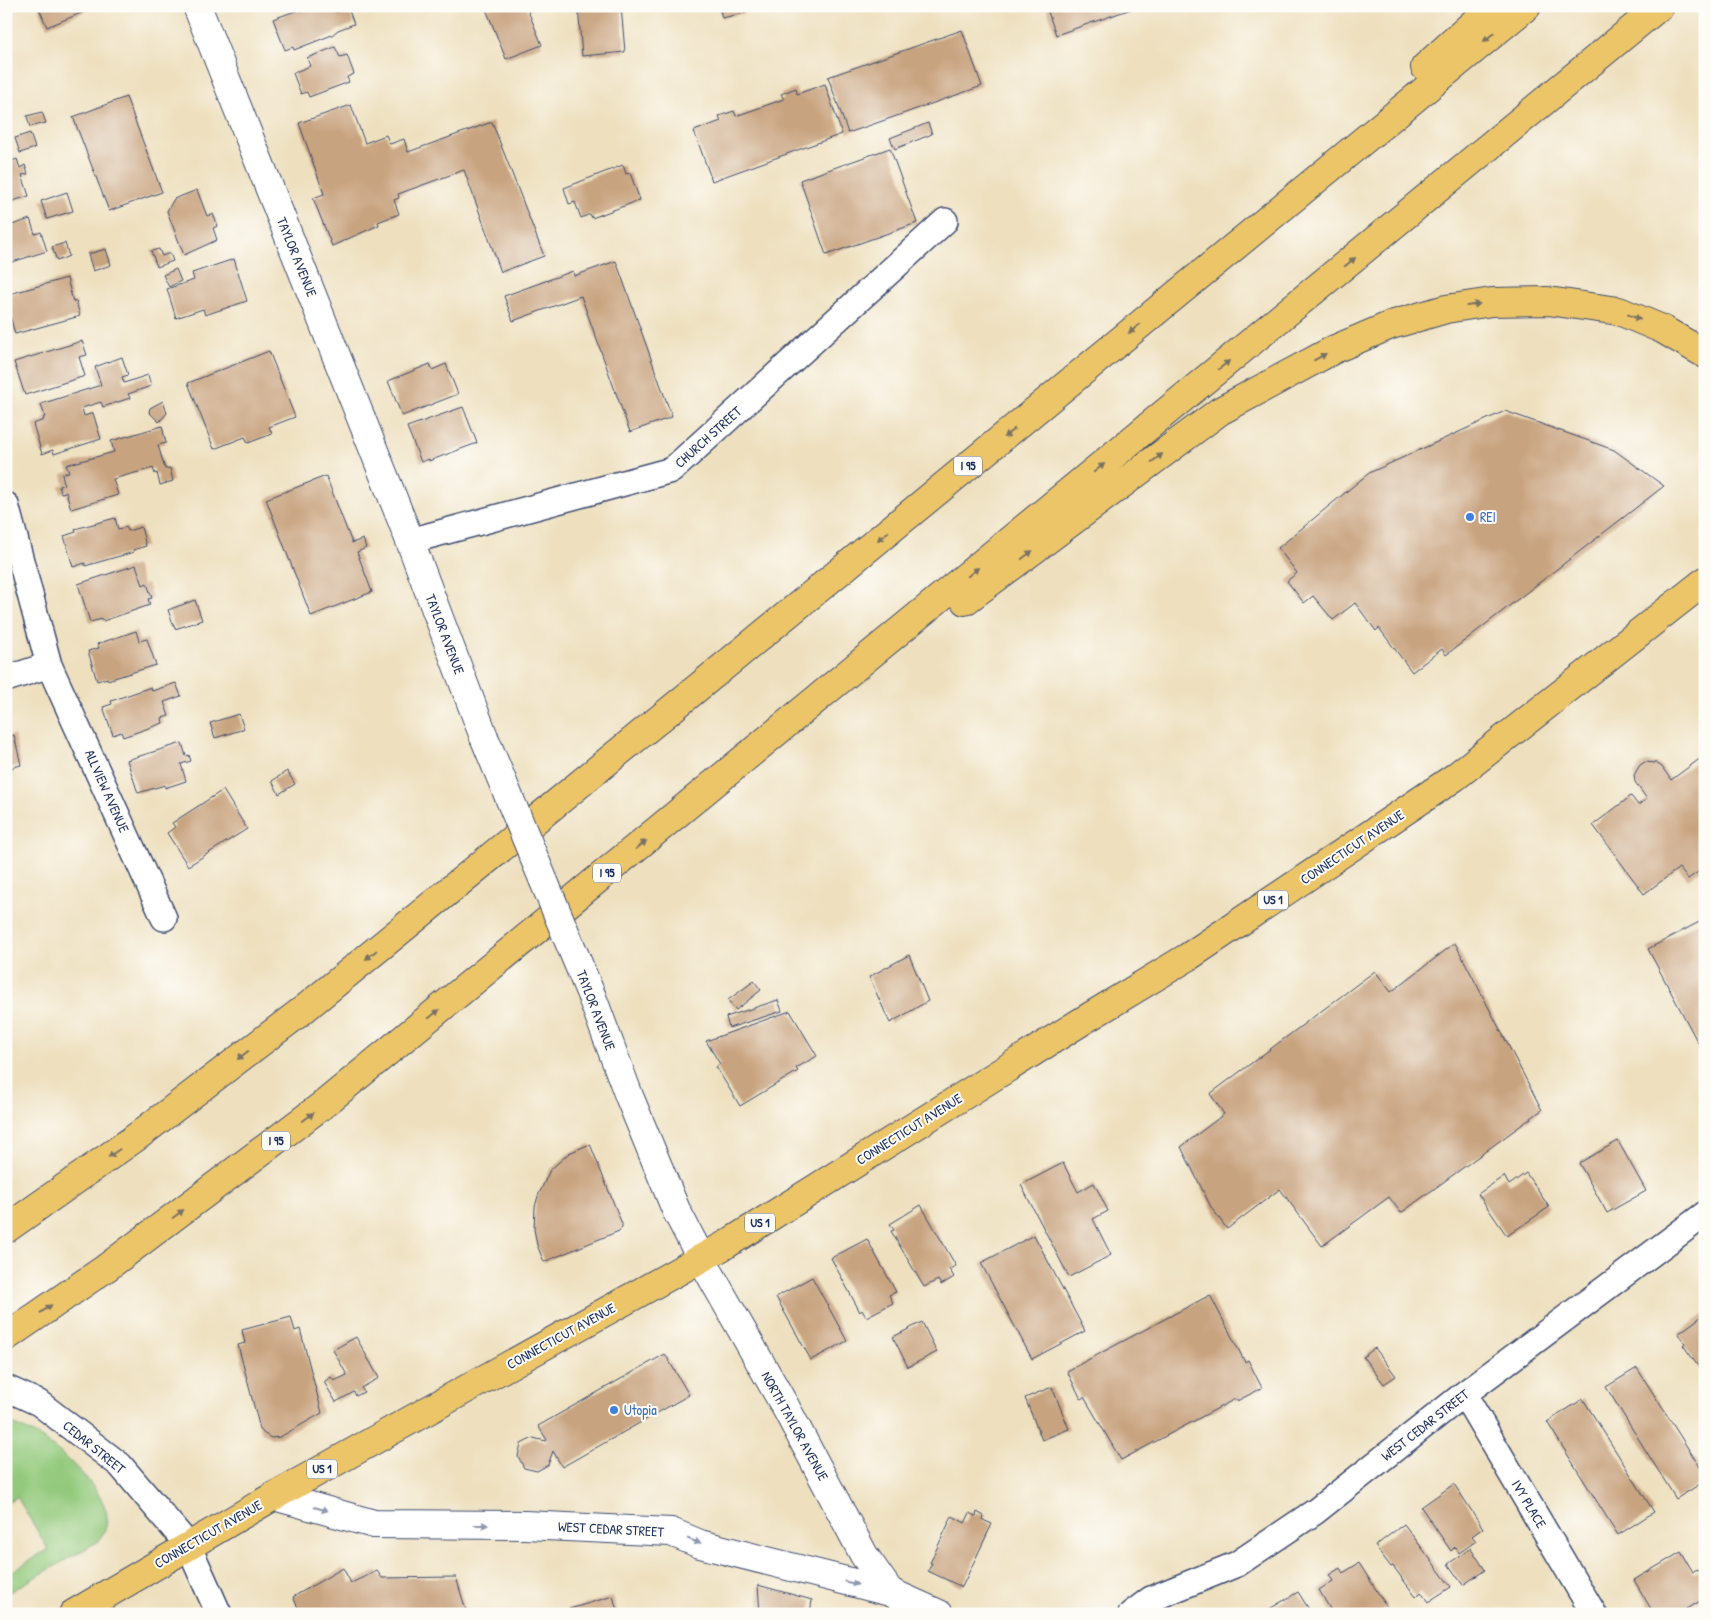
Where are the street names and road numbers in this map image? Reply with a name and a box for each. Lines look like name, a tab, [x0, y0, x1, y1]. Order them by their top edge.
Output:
street label: TAYLOR AVENUE	[273, 214, 322, 299]
street label: CHURCH STREET	[670, 401, 746, 472]
road number: I 95	[954, 456, 982, 476]
street label: TAYLOR AVENUE	[421, 591, 469, 677]
street label: ALLVIEW AVENUE	[81, 746, 134, 835]
street label: CONNECTICUT AVENUE	[1296, 805, 1407, 888]
road number: I 95	[593, 864, 621, 882]
road number: US 1	[1258, 890, 1288, 910]
street label: TAYLOR AVENUE	[572, 967, 620, 1053]
street label: CONNECTICUT AVENUE	[852, 1088, 965, 1169]
road number: I 95	[262, 1132, 290, 1150]
road number: US 1	[745, 1214, 775, 1232]
street label: CONNECTICUT AVENUE	[503, 1298, 618, 1373]
street label: NORTH TAYLOR AVENUE	[757, 1368, 833, 1484]
street label: WEST CEDAR STREET	[1377, 1384, 1473, 1465]
street label: CEDAR STREET	[59, 1416, 130, 1478]
road number: US 1	[307, 1460, 337, 1478]
street label: IVY PLACE	[1508, 1476, 1551, 1531]
street label: CONNECTICUT AVENUE	[150, 1495, 265, 1572]
street label: WEST CEDAR STREET	[558, 1516, 665, 1541]

